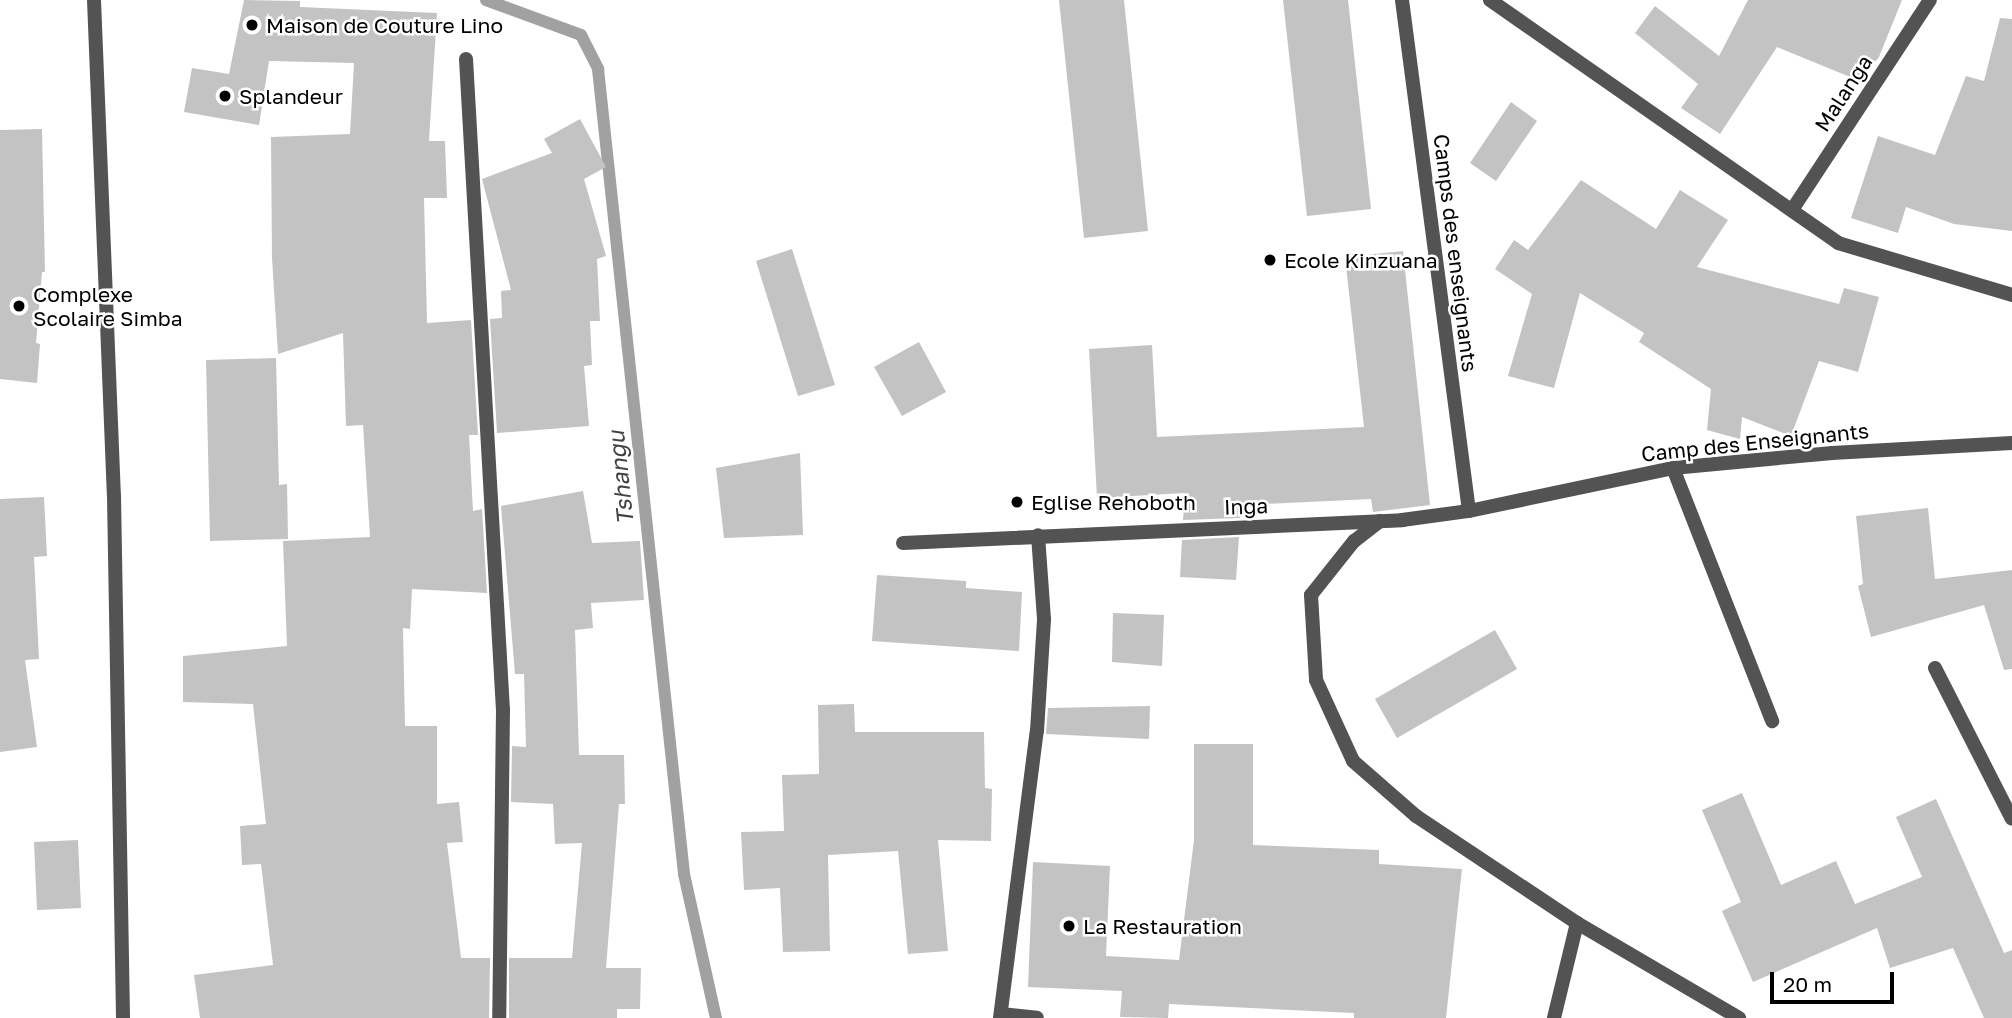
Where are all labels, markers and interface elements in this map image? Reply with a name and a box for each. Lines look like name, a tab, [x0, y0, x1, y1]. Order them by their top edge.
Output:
place label: Maison de Couture Lino	[266, 12, 503, 38]
marker: Maison de Couture Lino	[244, 17, 260, 33]
street label: Malanga	[1809, 50, 1877, 136]
place label: Splandeur	[239, 83, 343, 109]
marker: Splandeur	[217, 88, 233, 104]
street label: Camps des enseignants	[1429, 133, 1483, 373]
place label: Ecole Kinzuana	[1284, 247, 1438, 273]
marker: Ecole Kinzuana	[1262, 252, 1278, 268]
place label: Complexe Scolaire Simba	[33, 281, 183, 331]
marker: Complexe Scolaire Simba	[11, 298, 27, 314]
street label: Camp des Enseignants	[1640, 418, 1870, 466]
water label: Tshangu	[601, 430, 639, 526]
place label: Eglise Rehoboth	[1031, 489, 1196, 515]
street label: Inga	[1223, 493, 1269, 519]
marker: Eglise Rehoboth	[1009, 494, 1025, 510]
place label: La Restauration	[1083, 913, 1242, 939]
marker: La Restauration	[1061, 918, 1077, 934]
scale bar	[1774, 958, 1898, 1002]
text: 20 m	[1783, 971, 1832, 997]

